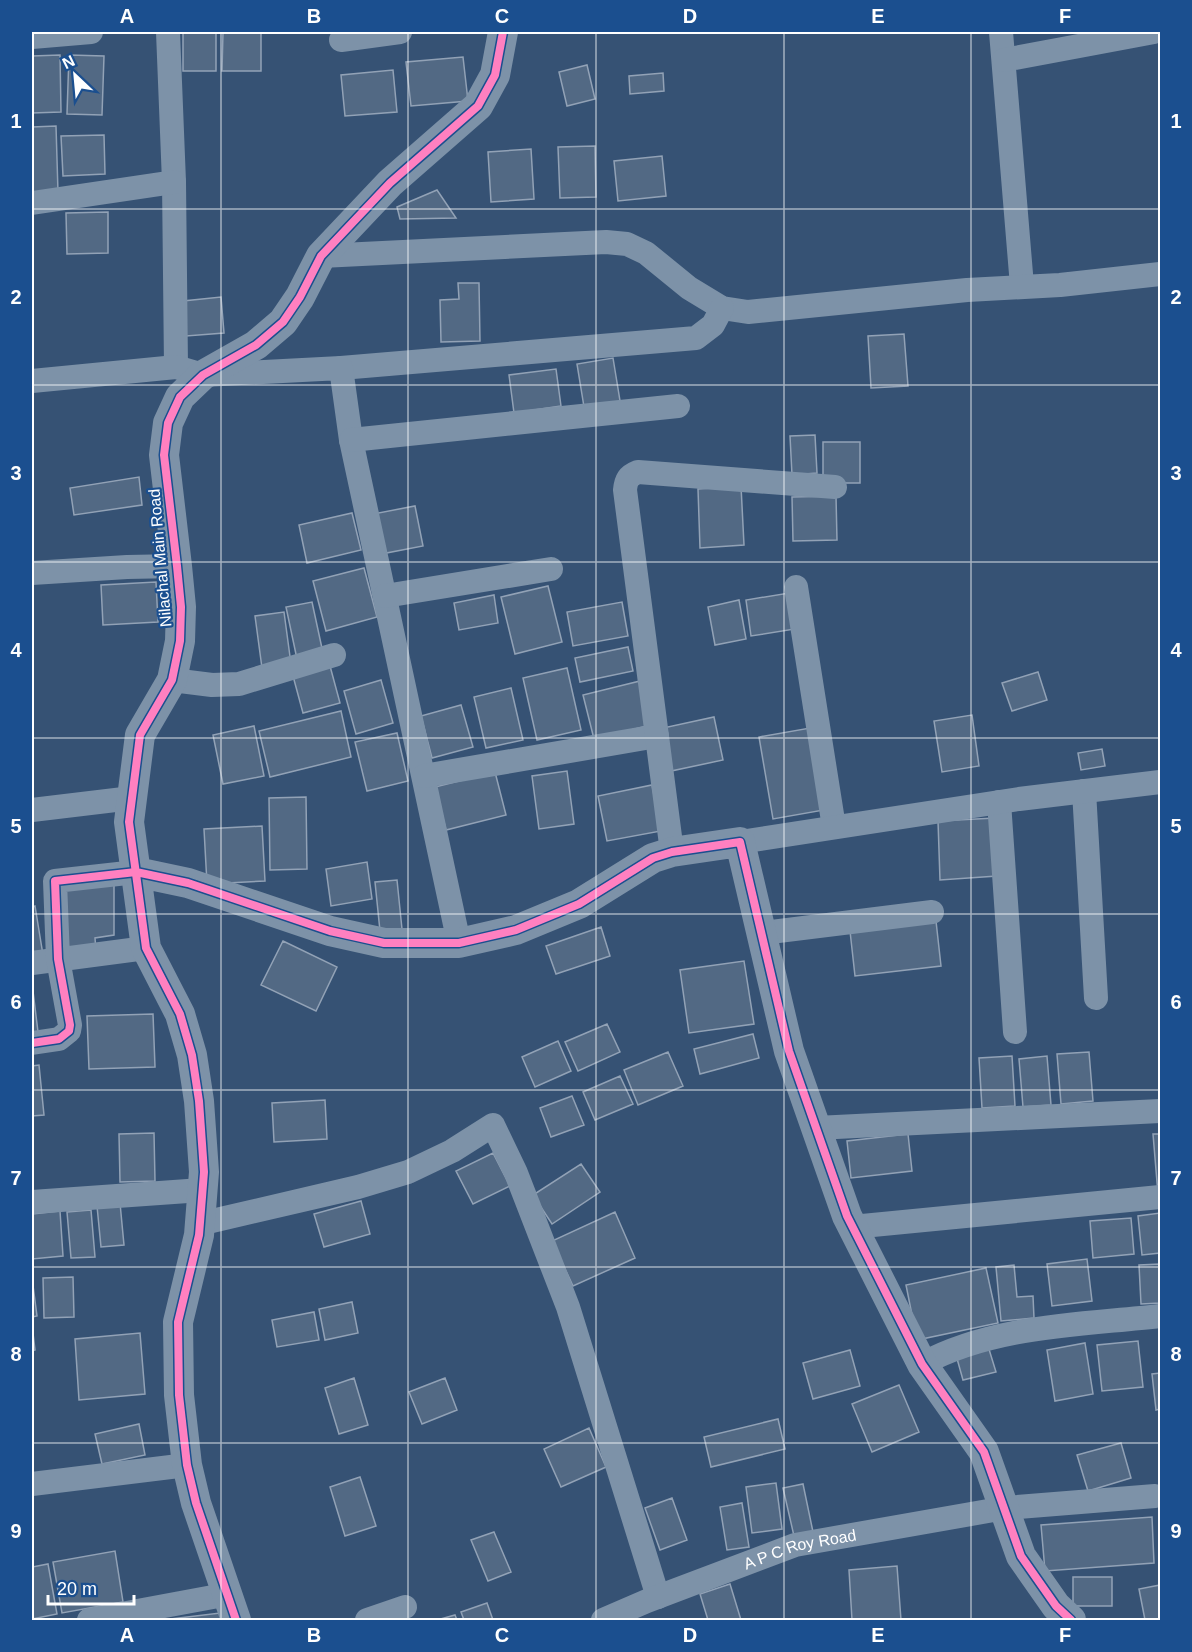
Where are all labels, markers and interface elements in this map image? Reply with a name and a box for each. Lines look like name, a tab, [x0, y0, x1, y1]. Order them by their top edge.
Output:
text: A	[120, 5, 134, 27]
text: B	[307, 5, 321, 27]
text: C	[495, 5, 509, 27]
text: D	[683, 5, 697, 27]
text: E	[871, 5, 885, 27]
text: F	[1059, 5, 1071, 27]
north arrow	[45, 45, 105, 105]
text: N	[60, 52, 78, 72]
text: 1	[10, 110, 22, 132]
text: 1	[1170, 110, 1182, 132]
text: 2	[10, 286, 22, 308]
text: 2	[1170, 286, 1182, 308]
text: 3	[10, 462, 22, 484]
text: 3	[1170, 462, 1182, 484]
street label: Nilachal Main Road	[145, 488, 175, 628]
text: 4	[10, 639, 22, 661]
text: 4	[1170, 639, 1182, 661]
text: 5	[10, 815, 22, 837]
text: 5	[1170, 815, 1182, 837]
text: 6	[10, 991, 22, 1013]
text: 6	[1170, 991, 1182, 1013]
text: 7	[10, 1167, 22, 1189]
text: 7	[1170, 1167, 1182, 1189]
text: 8	[10, 1343, 22, 1365]
text: 8	[1170, 1343, 1182, 1365]
text: 9	[10, 1520, 22, 1542]
text: 9	[1170, 1520, 1182, 1542]
street label: A P C Roy Road	[741, 1526, 858, 1572]
scale bar	[48, 1568, 134, 1606]
text: 20 m	[57, 1579, 97, 1599]
text: A	[120, 1624, 134, 1646]
text: B	[307, 1624, 321, 1646]
text: C	[495, 1624, 509, 1646]
text: D	[683, 1624, 697, 1646]
text: E	[871, 1624, 885, 1646]
text: F	[1059, 1624, 1071, 1646]

